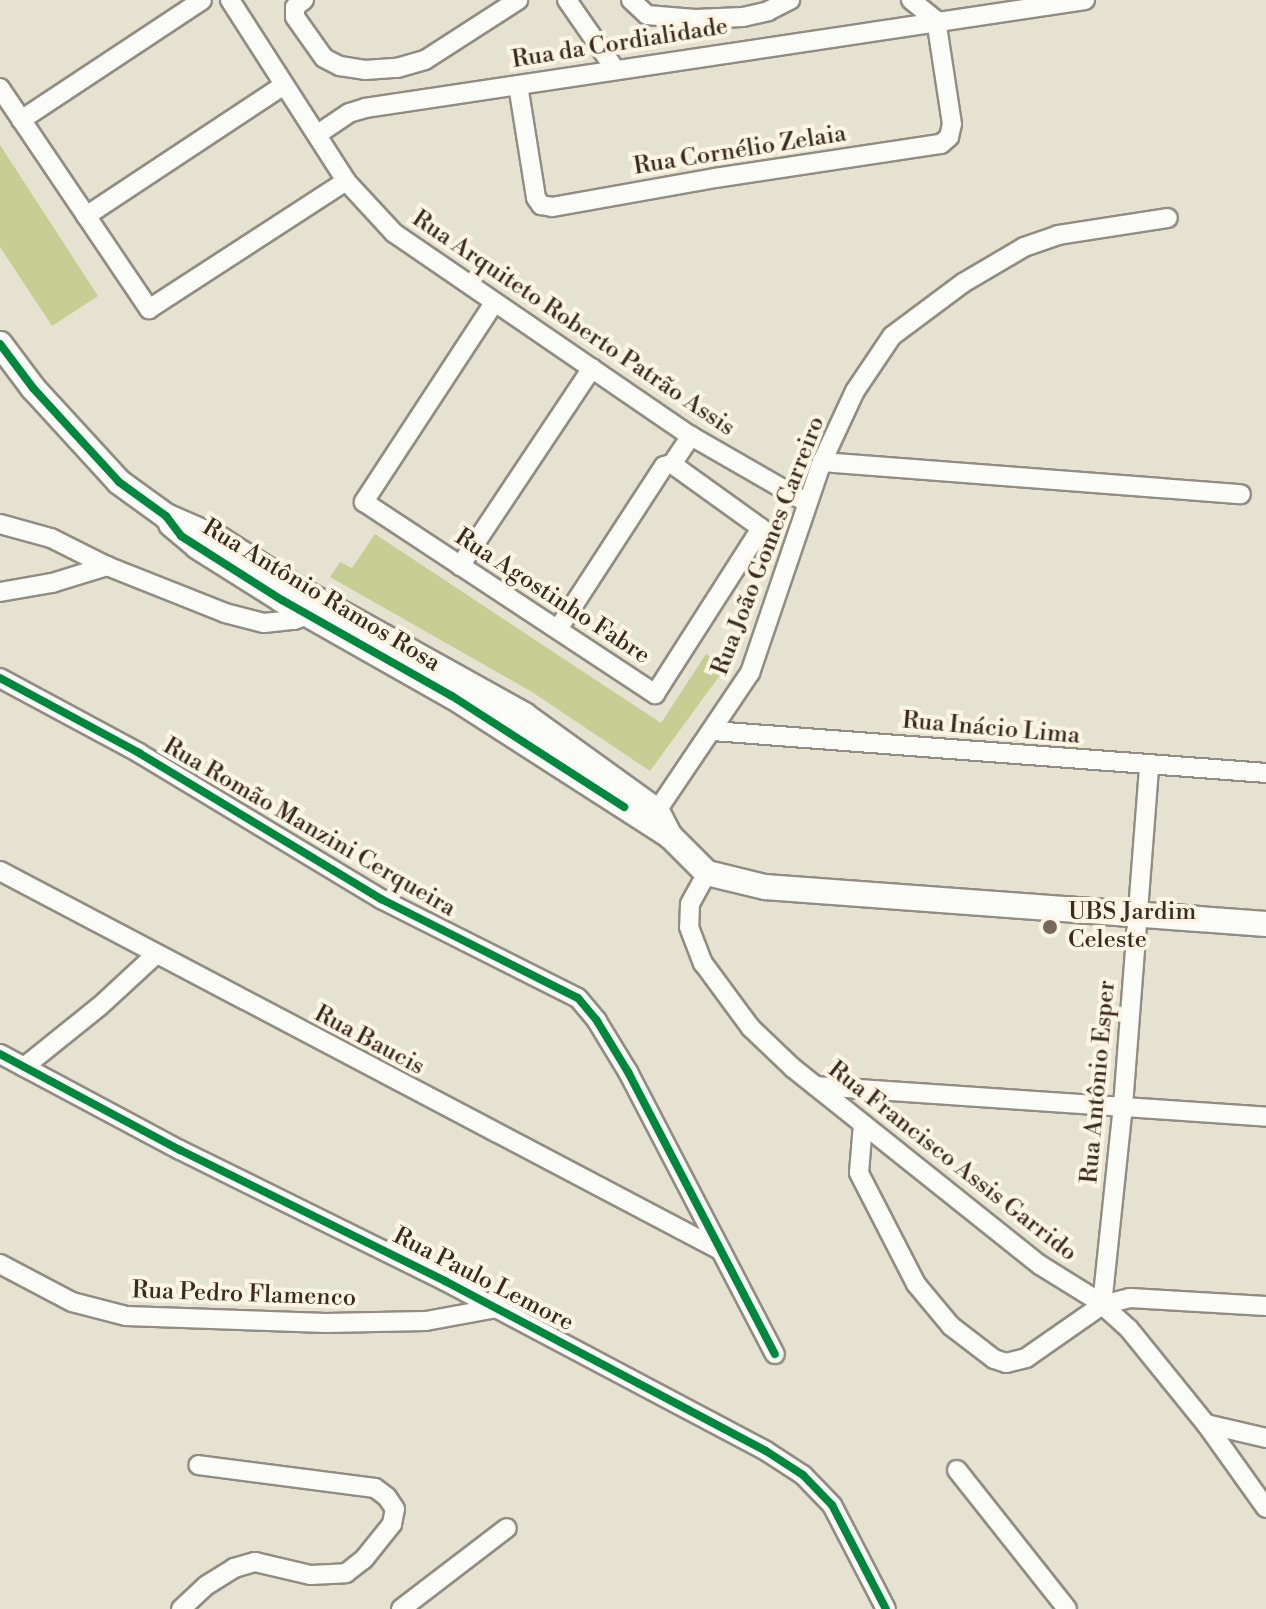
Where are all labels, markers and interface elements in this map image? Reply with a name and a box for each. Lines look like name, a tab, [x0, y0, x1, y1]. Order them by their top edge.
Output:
street label: Rua da Cordialidade	[510, 13, 730, 75]
street label: Rua Cornélio Zelaia	[632, 120, 848, 182]
street label: Rua Arquiteto Roberto Patrão Assis	[406, 205, 740, 443]
street label: Rua João Gomes Carreiro	[706, 413, 832, 679]
street label: Rua Antônio Ramos Rosa	[197, 514, 445, 678]
street label: Rua Agostinho Fabre	[449, 523, 655, 671]
street label: Rua Inácio Lima	[901, 707, 1081, 751]
street label: Rua Romão Manzini Cerqueira	[158, 732, 460, 924]
place label: UBS Jardim Celeste	[1068, 899, 1196, 955]
marker: UBS Jardim Celeste	[1039, 916, 1061, 938]
street label: Rua Antônio Esper	[1076, 979, 1122, 1185]
street label: Rua Baucis	[309, 1000, 429, 1082]
street label: Rua Francisco Assis Garrido	[822, 1056, 1082, 1268]
street label: Rua Paulo Lemore	[388, 1222, 578, 1338]
street label: Rua Pedro Flamenco	[131, 1277, 357, 1313]

